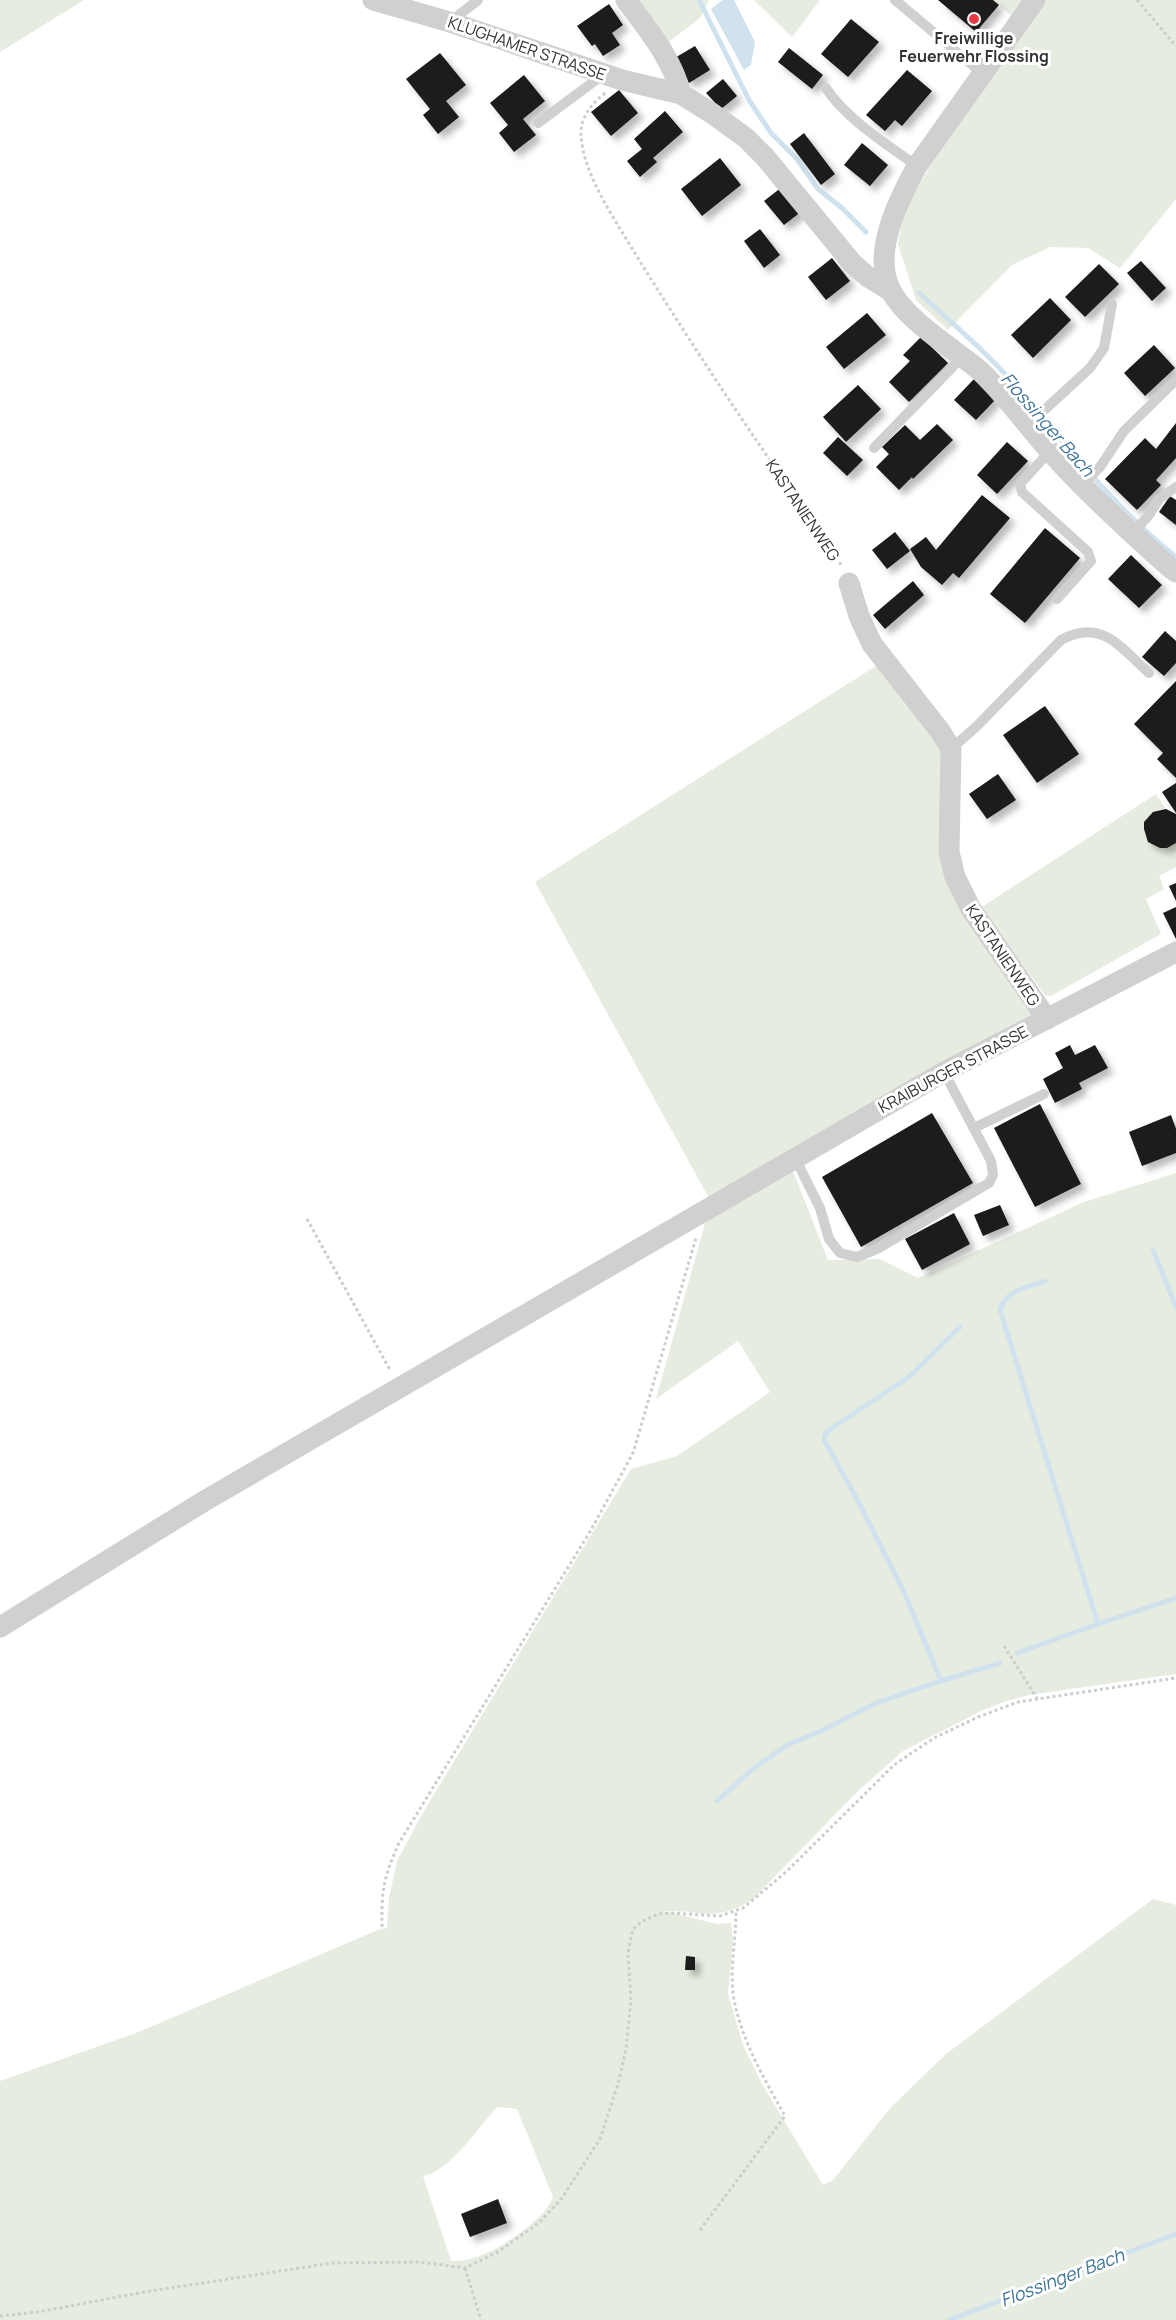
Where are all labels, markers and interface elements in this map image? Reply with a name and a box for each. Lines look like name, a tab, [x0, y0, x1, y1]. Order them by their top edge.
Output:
street label: KLUGHAMER STRASSE	[445, 11, 609, 85]
marker: Freiwillige Feuerwehr Flossing	[967, 12, 981, 26]
place label: Freiwillige Feuerwehr Flossing	[899, 27, 1049, 67]
water label: Flossinger Bach	[996, 367, 1101, 482]
street label: KASTANIENWEG	[761, 455, 845, 565]
street label: KASTANIENWEG	[961, 900, 1045, 1010]
street label: KRAIBURGER STRASSE	[874, 1020, 1032, 1118]
water label: Flossinger Bach	[997, 2242, 1128, 2312]

